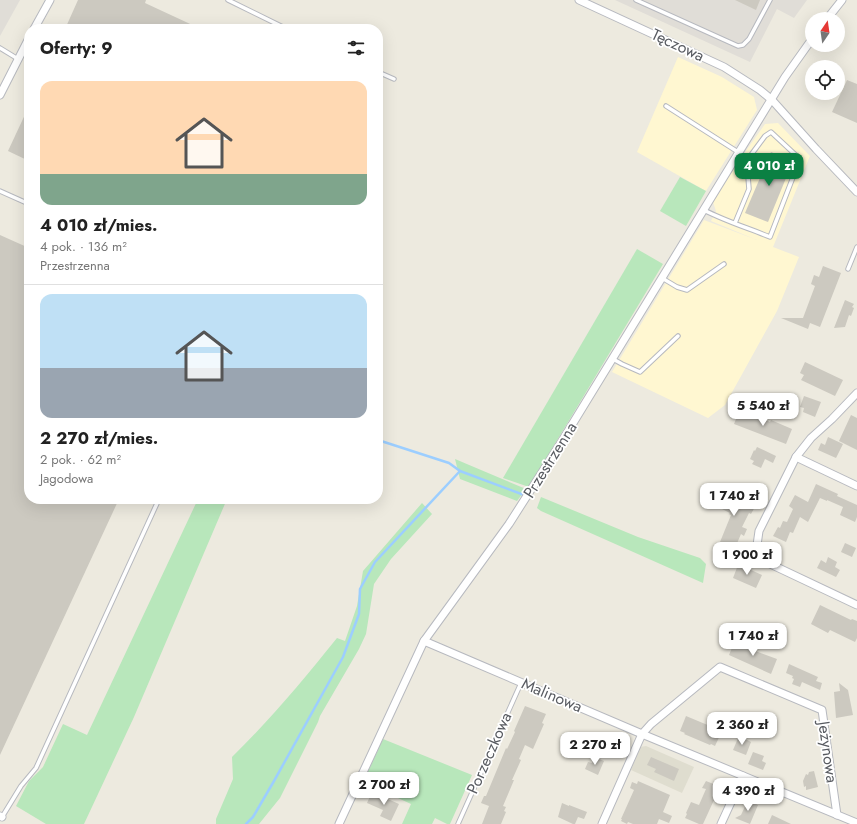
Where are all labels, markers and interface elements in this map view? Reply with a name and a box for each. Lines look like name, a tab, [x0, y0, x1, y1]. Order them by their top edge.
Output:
north arrow	[805, 12, 845, 52]
map controls	[805, 12, 845, 100]
street label: Tęczowa	[648, 23, 708, 67]
text: Oferty: 9	[40, 36, 113, 60]
icon: filters	[345, 37, 367, 59]
button: locate	[805, 60, 845, 100]
icon: home	[168, 107, 240, 179]
pin: 4 010 zł	[728, 153, 810, 187]
text: 4 010 zł	[744, 156, 795, 175]
text: 4 010 zł/mies.	[40, 213, 157, 237]
text: 4 pok. · 136 m²	[40, 237, 127, 256]
text: Przestrzenna	[40, 256, 110, 275]
icon: home	[168, 320, 240, 392]
pin: 5 540 zł	[722, 393, 804, 427]
text: 5 540 zł	[737, 396, 789, 415]
street label: Przestrzenna	[517, 417, 583, 503]
text: 2 270 zł/mies.	[40, 426, 158, 450]
text: 2 pok. · 62 m²	[40, 450, 121, 469]
text: Jagodowa	[40, 469, 93, 488]
pin: 1 740 zł	[693, 483, 775, 517]
text: 1 740 zł	[709, 486, 759, 505]
pin: 1 900 zł	[706, 542, 788, 576]
text: 1 900 zł	[722, 545, 772, 564]
pin: 1 740 zł	[712, 623, 794, 657]
text: 1 740 zł	[728, 626, 778, 645]
street label: Malinowa	[518, 672, 586, 718]
street label: Porzeczkowa	[461, 708, 517, 798]
pin: 2 360 zł	[701, 712, 783, 746]
text: 2 360 zł	[716, 715, 768, 734]
street label: Jeżynowa	[812, 718, 844, 784]
pin: 2 270 zł	[554, 732, 636, 766]
text: 2 270 zł	[569, 735, 621, 754]
pin: 2 700 zł	[343, 772, 425, 806]
text: 2 700 zł	[358, 775, 410, 794]
pin: 4 390 zł	[707, 778, 789, 812]
text: 4 390 zł	[722, 781, 774, 800]

